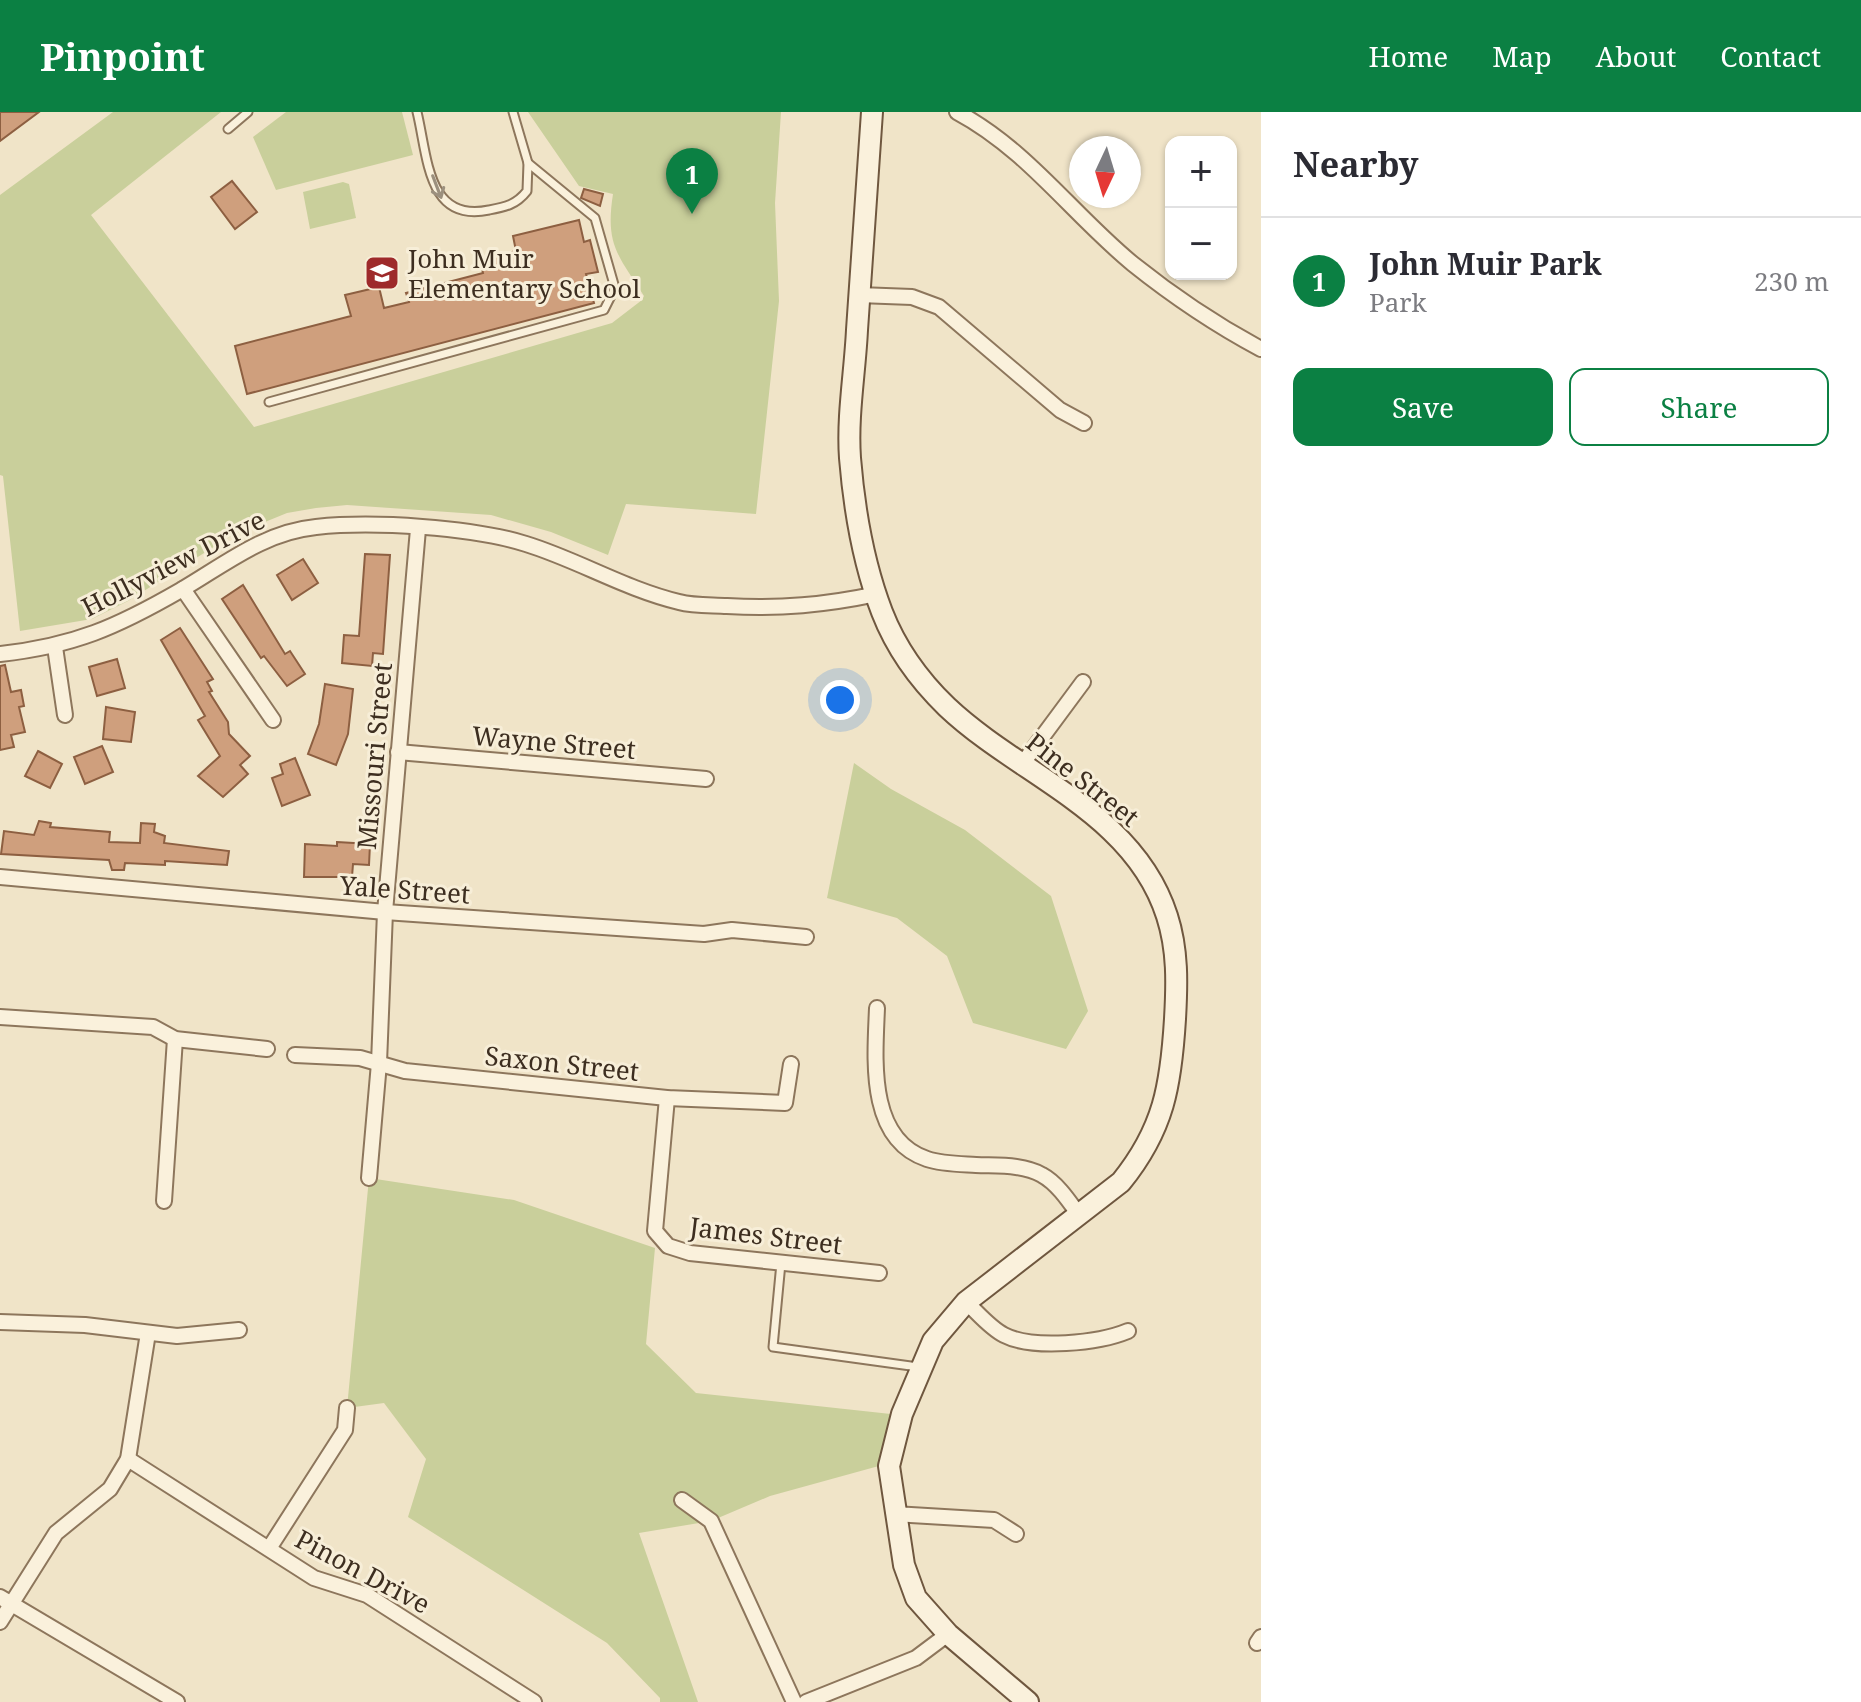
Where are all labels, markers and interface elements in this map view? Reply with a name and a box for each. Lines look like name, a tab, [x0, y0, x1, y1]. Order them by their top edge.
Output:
text: Pinpoint	[40, 30, 205, 82]
text: Home	[1369, 37, 1448, 75]
text: Map	[1492, 37, 1552, 75]
text: About	[1596, 37, 1676, 75]
text: Contact	[1720, 37, 1821, 75]
north arrow	[1069, 136, 1141, 208]
map controls	[1165, 136, 1237, 280]
button: +	[1165, 136, 1237, 208]
text: Nearby	[1293, 141, 1419, 187]
pin: 1	[666, 148, 718, 214]
one-way arrow	[431, 174, 445, 199]
button: −	[1165, 208, 1237, 280]
place label: John Muir Elementary School	[407, 240, 640, 306]
text: John Muir Park	[1369, 243, 1602, 284]
school or university icon: John Muir Elementary School	[363, 254, 401, 292]
text: 1	[1312, 263, 1326, 299]
text: 230 m	[1754, 263, 1829, 299]
text: Park	[1369, 284, 1427, 320]
button: Save	[1293, 368, 1553, 446]
button: Share	[1569, 368, 1829, 446]
street label: Hollyview Drive	[75, 501, 271, 625]
street label: Missouri Street	[348, 661, 400, 851]
your location	[820, 680, 860, 720]
street label: Wayne Street	[471, 717, 637, 767]
street label: Pine Street	[1019, 724, 1147, 834]
street label: Yale Street	[338, 866, 471, 912]
street label: Saxon Street	[483, 1037, 641, 1089]
street label: James Street	[687, 1208, 844, 1262]
street label: Pinon Drive	[289, 1520, 437, 1622]

